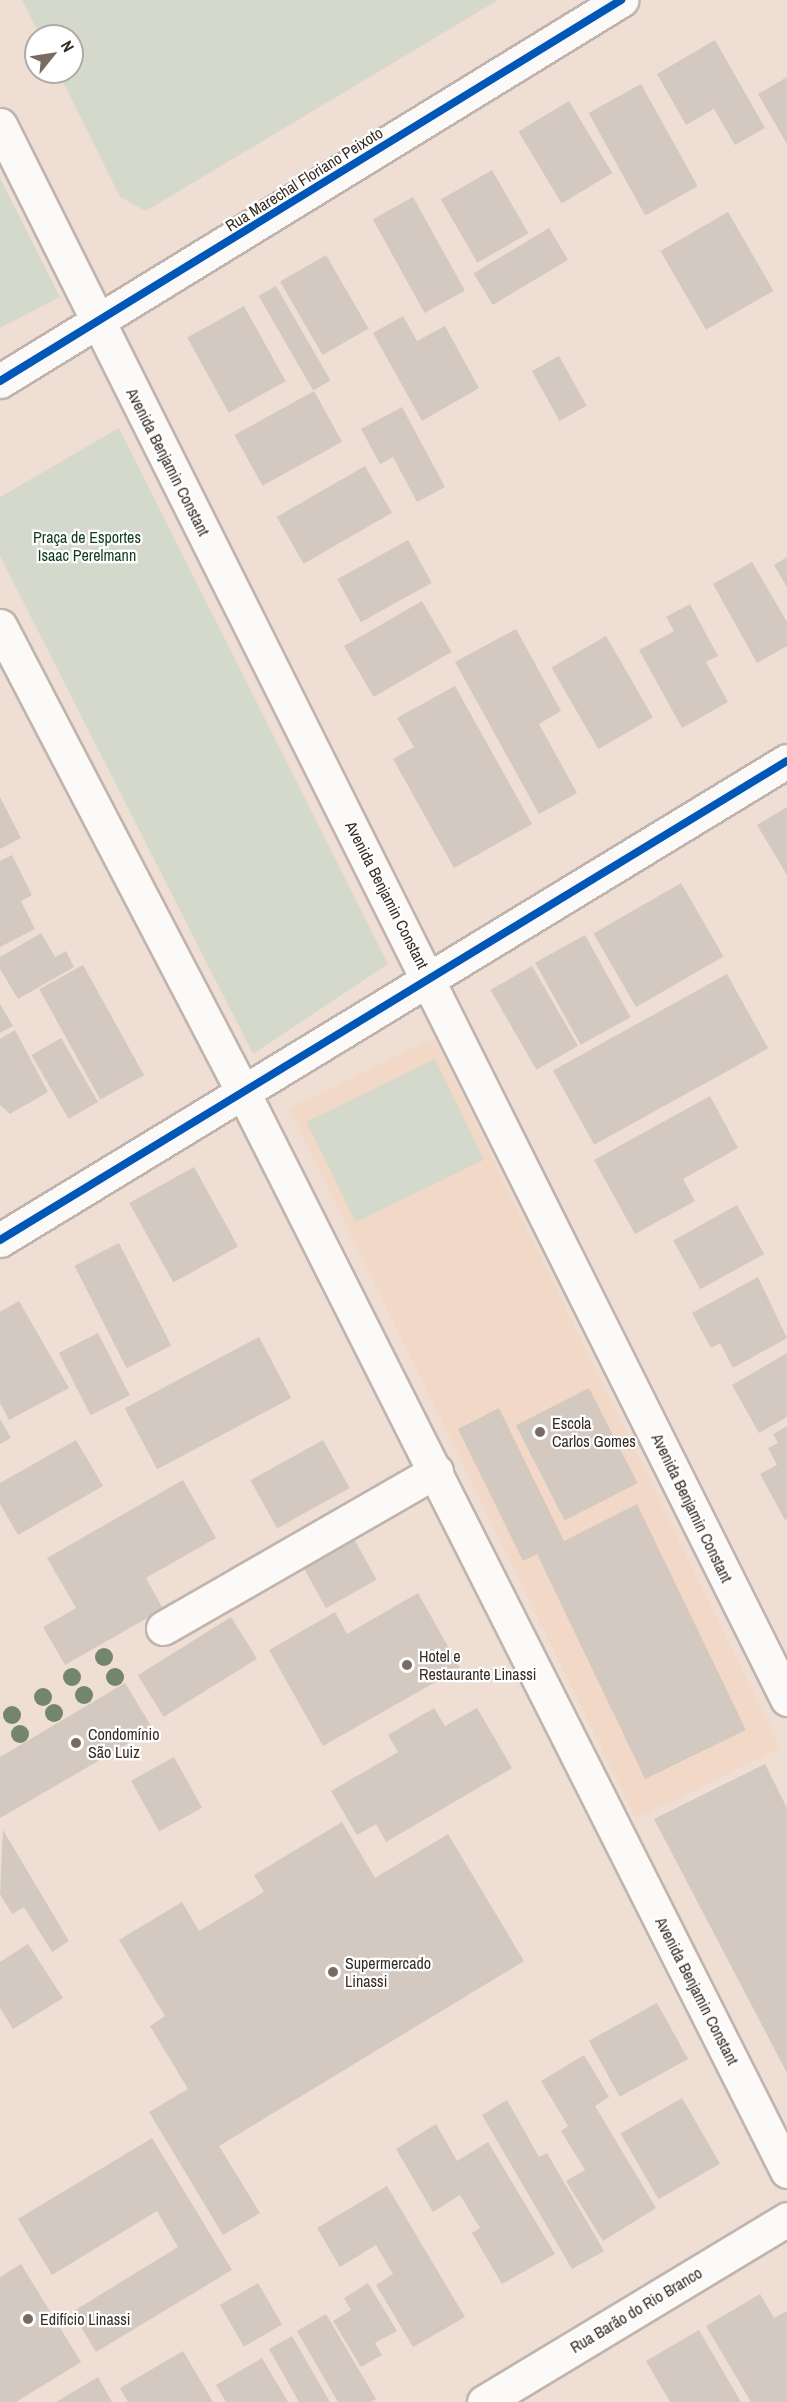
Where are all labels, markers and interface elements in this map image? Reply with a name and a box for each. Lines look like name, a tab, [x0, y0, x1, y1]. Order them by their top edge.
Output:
north arrow	[24, 24, 84, 84]
text: N	[56, 36, 80, 56]
street label: Rua Marechal Floriano Peixoto	[222, 123, 386, 235]
street label: Avenida Benjamin Constant	[122, 385, 214, 539]
park label: Praça de Esportes Isaac Perelmann	[33, 527, 141, 565]
street label: Avenida Benjamin Constant	[341, 818, 433, 972]
place label: Escola Carlos Gomes	[552, 1413, 636, 1451]
marker: Escola Carlos Gomes	[533, 1425, 547, 1439]
street label: Avenida Benjamin Constant	[648, 1430, 736, 1586]
place label: Hotel e Restaurante Linassi	[419, 1646, 536, 1684]
marker: Hotel e Restaurante Linassi	[400, 1658, 414, 1672]
place label: Condomínio São Luiz	[88, 1724, 159, 1762]
marker: Condomínio São Luiz	[69, 1736, 83, 1750]
street label: Avenida Benjamin Constant	[651, 1914, 743, 2068]
place label: Supermercado Linassi	[345, 1953, 431, 1991]
marker: Supermercado Linassi	[326, 1965, 340, 1979]
street label: Rua Barão do Rio Branco	[567, 2263, 705, 2357]
place label: Edifício Linassi	[40, 2309, 130, 2329]
marker: Edifício Linassi	[21, 2312, 35, 2326]

